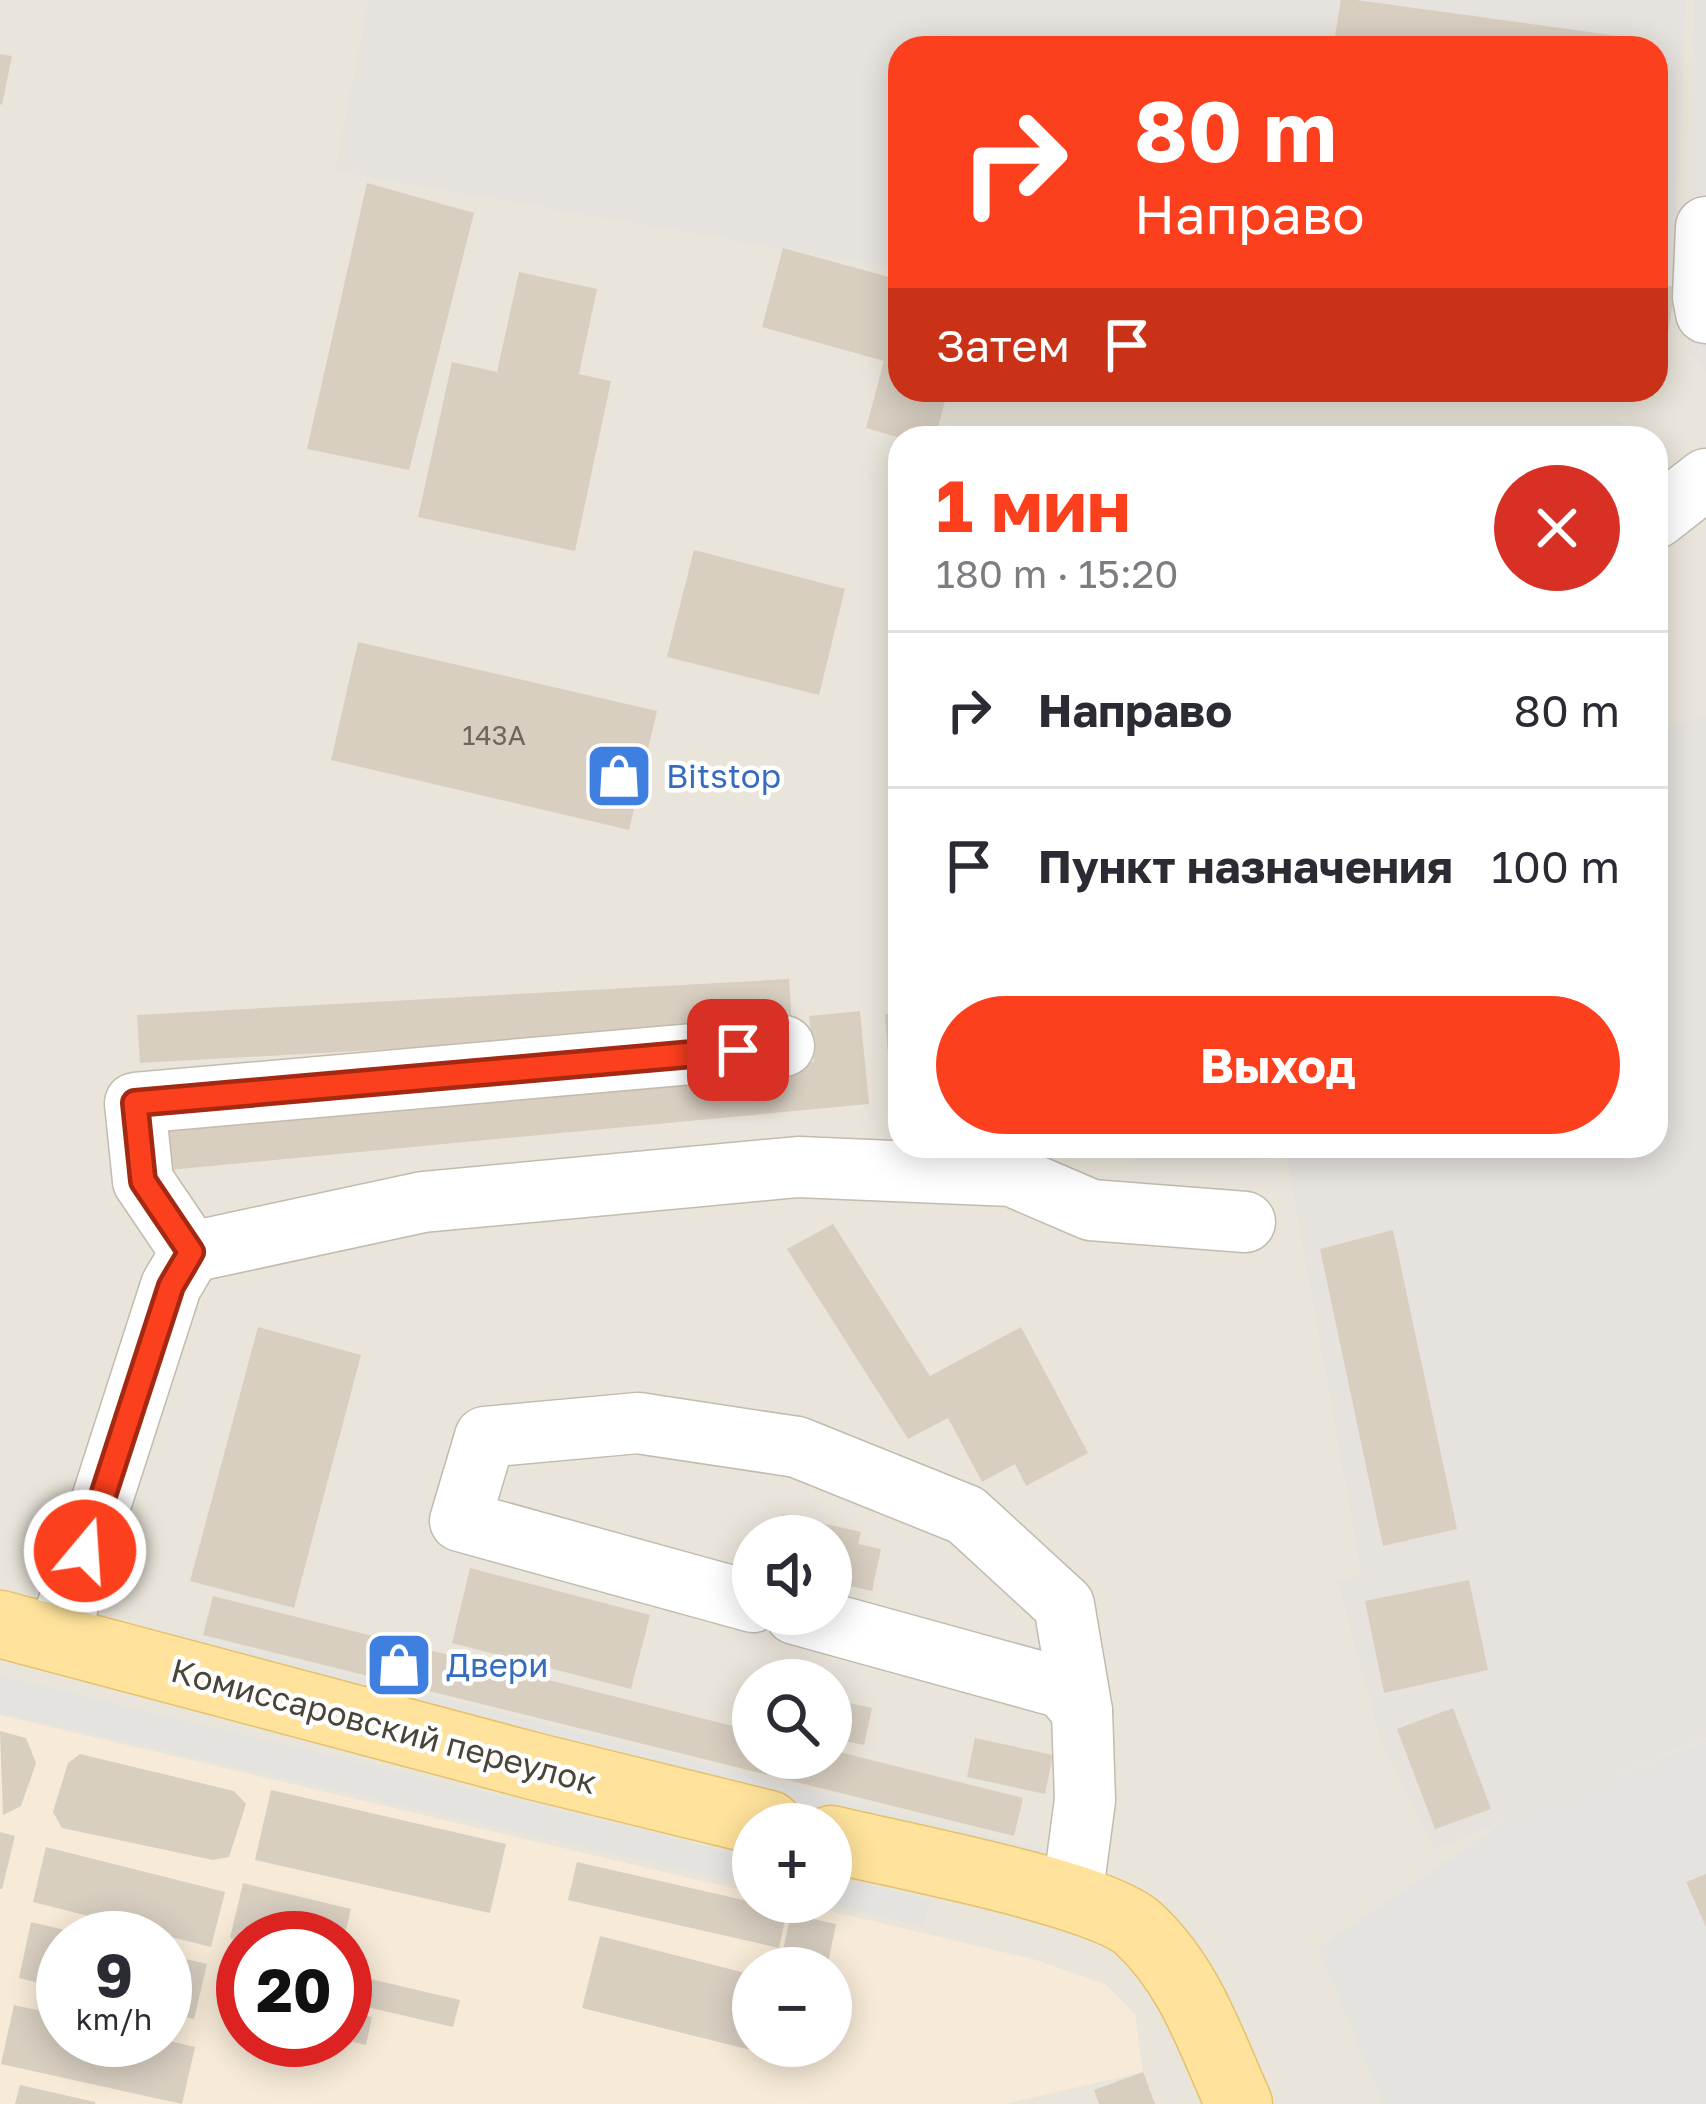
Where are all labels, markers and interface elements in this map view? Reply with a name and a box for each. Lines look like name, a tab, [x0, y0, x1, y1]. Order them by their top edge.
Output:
text: 80 m	[1134, 80, 1337, 180]
icon: right	[936, 84, 1092, 240]
text: Направо	[1134, 181, 1365, 246]
icon: arrive	[1094, 312, 1160, 378]
text: Затем	[936, 318, 1070, 372]
text: 1 мин	[936, 461, 1131, 548]
button: close	[1494, 465, 1620, 591]
text: 180 m · 15:20	[936, 550, 1178, 597]
icon: right	[936, 677, 1002, 743]
text: Направо	[1038, 683, 1232, 737]
text: 80 m	[1514, 683, 1620, 737]
house number: 143А	[462, 719, 526, 751]
shop icon: Bitstop	[584, 741, 654, 811]
place label: Bitstop	[666, 756, 781, 795]
icon: arrive	[936, 833, 1002, 899]
text: Пункт назначения	[1038, 839, 1453, 893]
text: 100 m	[1491, 839, 1620, 893]
button: Выход	[936, 996, 1620, 1134]
pin	[687, 999, 789, 1101]
icon: arrive	[705, 1017, 771, 1083]
position arrow	[22, 1488, 148, 1614]
map controls	[732, 1515, 852, 2067]
button: sound	[732, 1515, 852, 1635]
shop icon: Двери	[364, 1630, 434, 1700]
place label: Двери	[446, 1645, 548, 1684]
street label: Комиссаровский переулок	[167, 1650, 601, 1801]
button: search	[732, 1659, 852, 1779]
button: +	[732, 1803, 852, 1923]
speed limit sign: 20	[216, 1911, 372, 2067]
text: 9	[95, 1938, 133, 2010]
button: −	[732, 1947, 852, 2067]
text: km/h	[76, 2001, 152, 2037]

